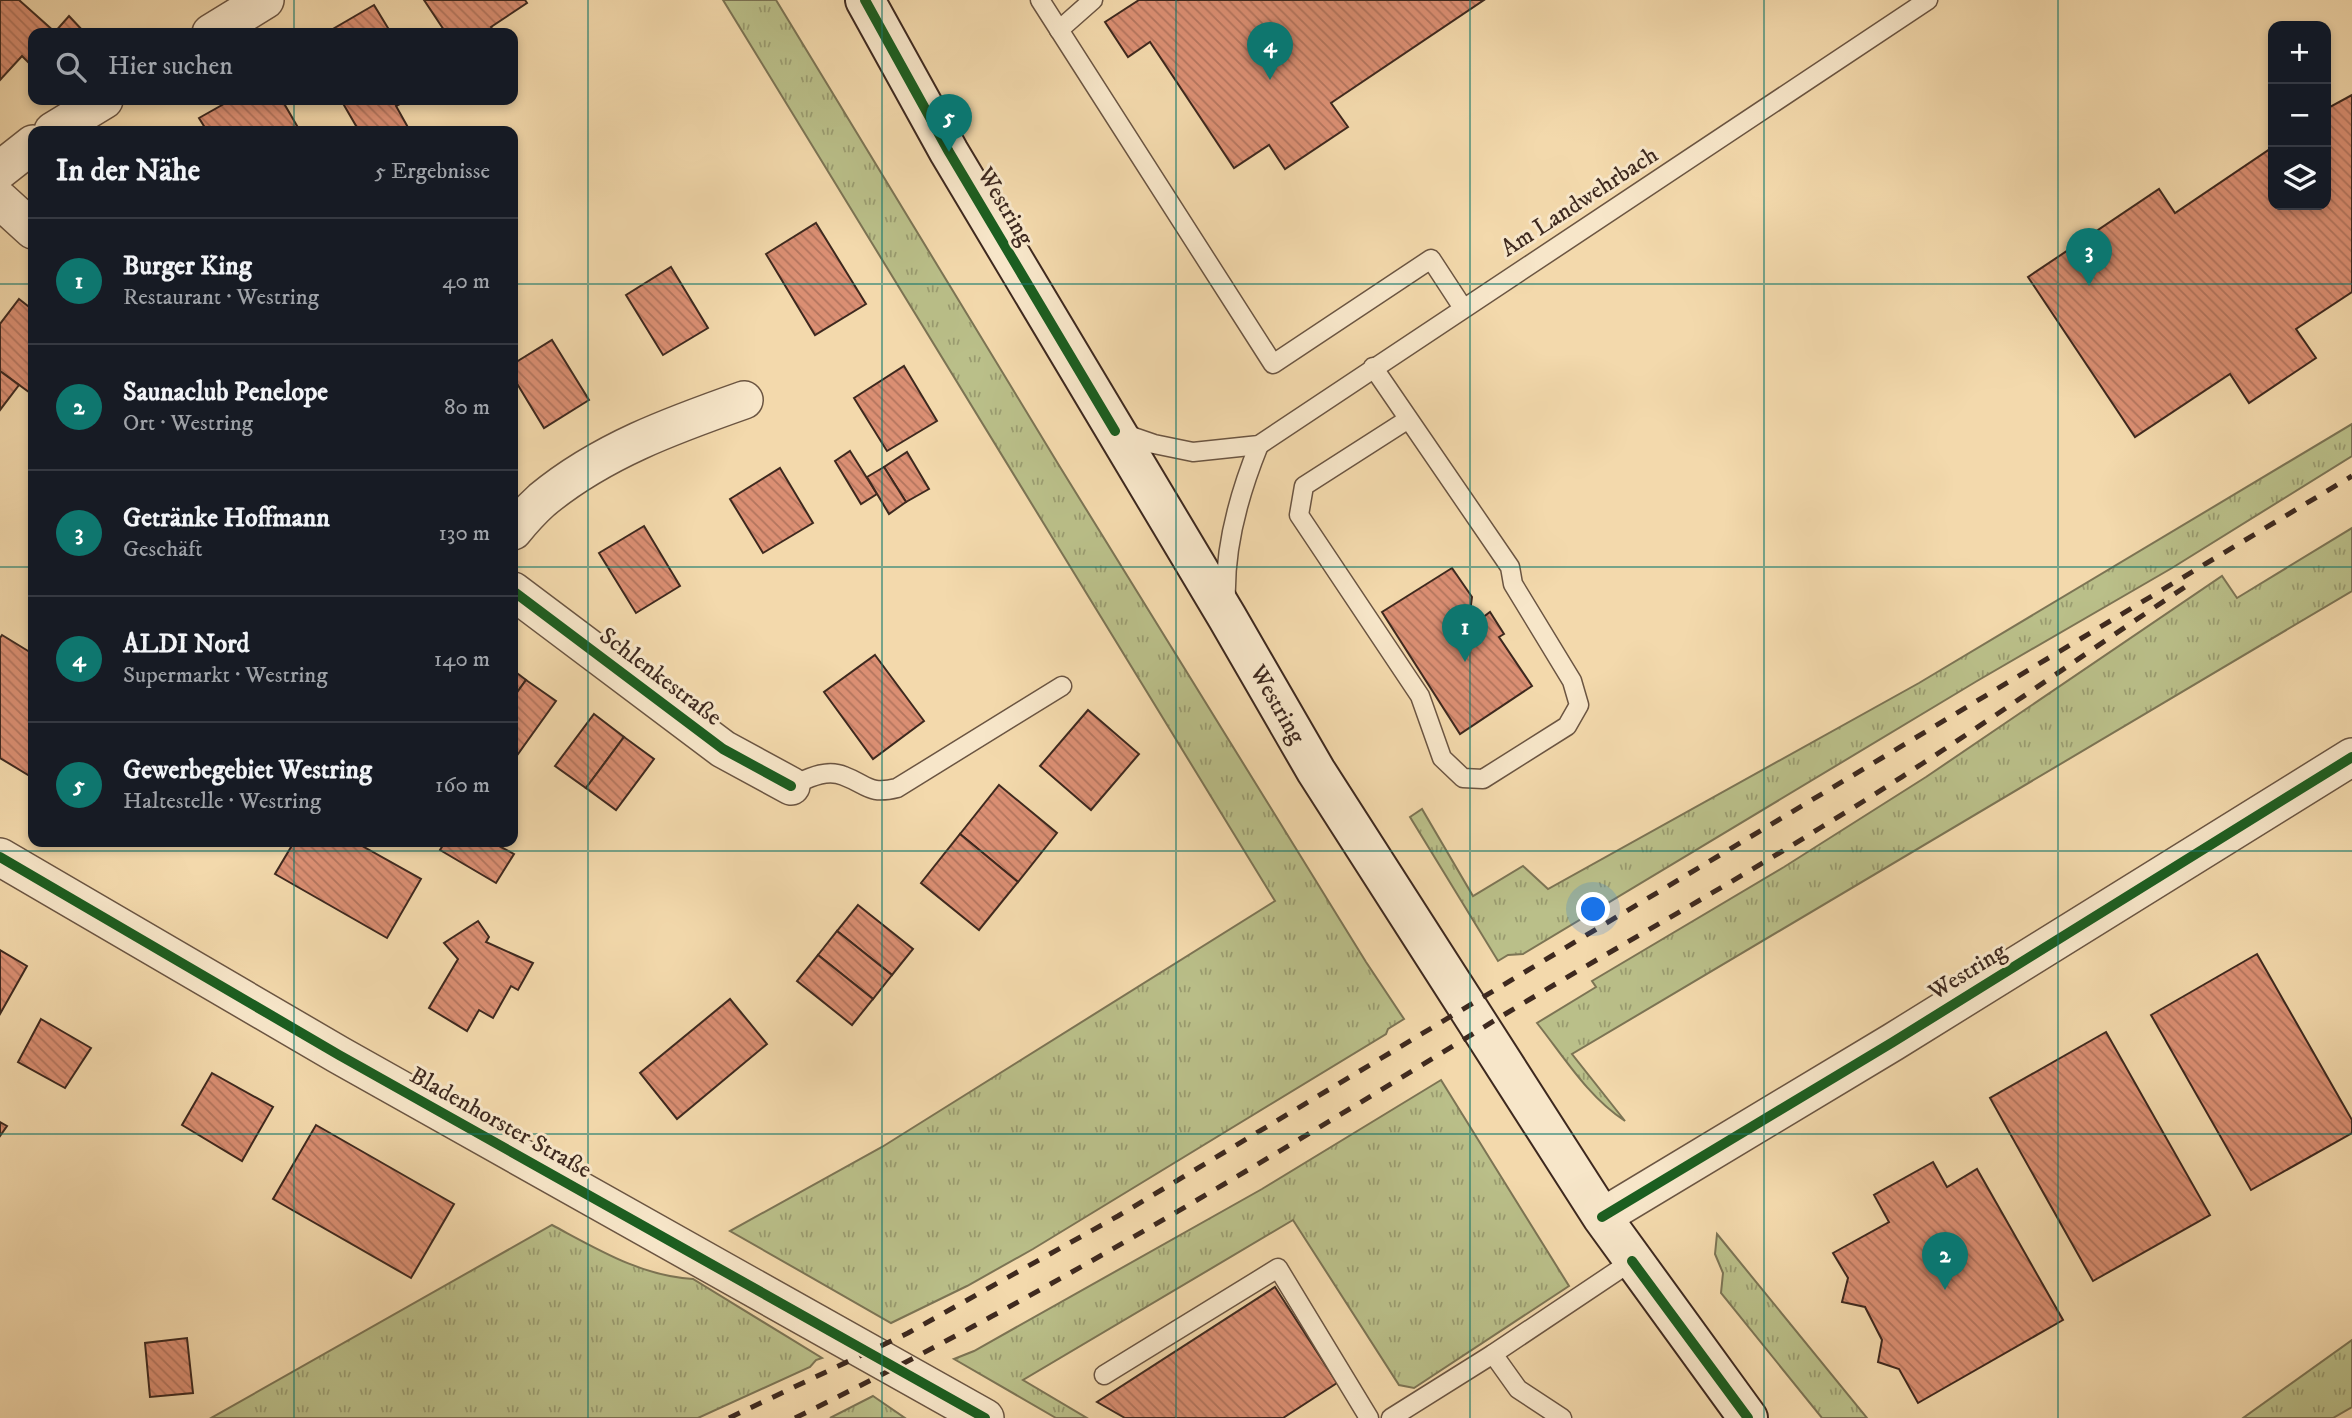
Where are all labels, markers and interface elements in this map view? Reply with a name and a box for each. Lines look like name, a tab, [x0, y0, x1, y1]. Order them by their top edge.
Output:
map controls	[2268, 21, 2331, 210]
button: +	[2268, 21, 2331, 84]
pin: 4	[1247, 22, 1293, 80]
search box	[28, 28, 518, 105]
icon: search	[52, 48, 90, 86]
text: Hier suchen	[108, 50, 233, 83]
button: −	[2268, 84, 2331, 147]
pin: 5	[926, 94, 972, 152]
street label: Am Landwehrbach	[1495, 140, 1664, 264]
button: layers	[2268, 147, 2331, 210]
text: In der Nähe	[56, 153, 200, 190]
text: 5 Ergebnisse	[375, 157, 490, 186]
street label: Westring	[970, 161, 1040, 251]
pin: 3	[2066, 228, 2112, 286]
text: Burger King	[123, 250, 252, 283]
text: 1	[75, 267, 83, 296]
text: 40 m	[442, 267, 490, 296]
text: Restaurant · Westring	[123, 283, 319, 312]
text: Saunaclub Penelope	[123, 376, 328, 409]
text: 2	[73, 393, 85, 422]
text: 80 m	[444, 393, 490, 422]
text: Ort · Westring	[123, 409, 253, 438]
text: Getränke Hoffmann	[123, 502, 330, 535]
text: 3	[75, 519, 83, 548]
text: 130 m	[438, 519, 490, 548]
text: Geschäft	[123, 535, 203, 564]
pin: 1	[1442, 604, 1488, 662]
street label: Schlenkestraße	[593, 621, 728, 733]
text: ALDI Nord	[123, 628, 250, 661]
text: 4	[72, 645, 86, 674]
text: 140 m	[434, 645, 490, 674]
street label: Westring	[1242, 659, 1312, 749]
text: Supermarkt · Westring	[123, 661, 328, 690]
text: Gewerbegebiet Westring	[123, 754, 372, 787]
text: 5	[73, 771, 85, 800]
text: 160 m	[435, 771, 490, 800]
text: Haltestelle · Westring	[123, 787, 321, 816]
your location	[1576, 892, 1610, 926]
street label: Westring	[1922, 936, 2012, 1008]
street label: Bladenhorster Straße	[404, 1060, 597, 1185]
pin: 2	[1922, 1232, 1968, 1290]

